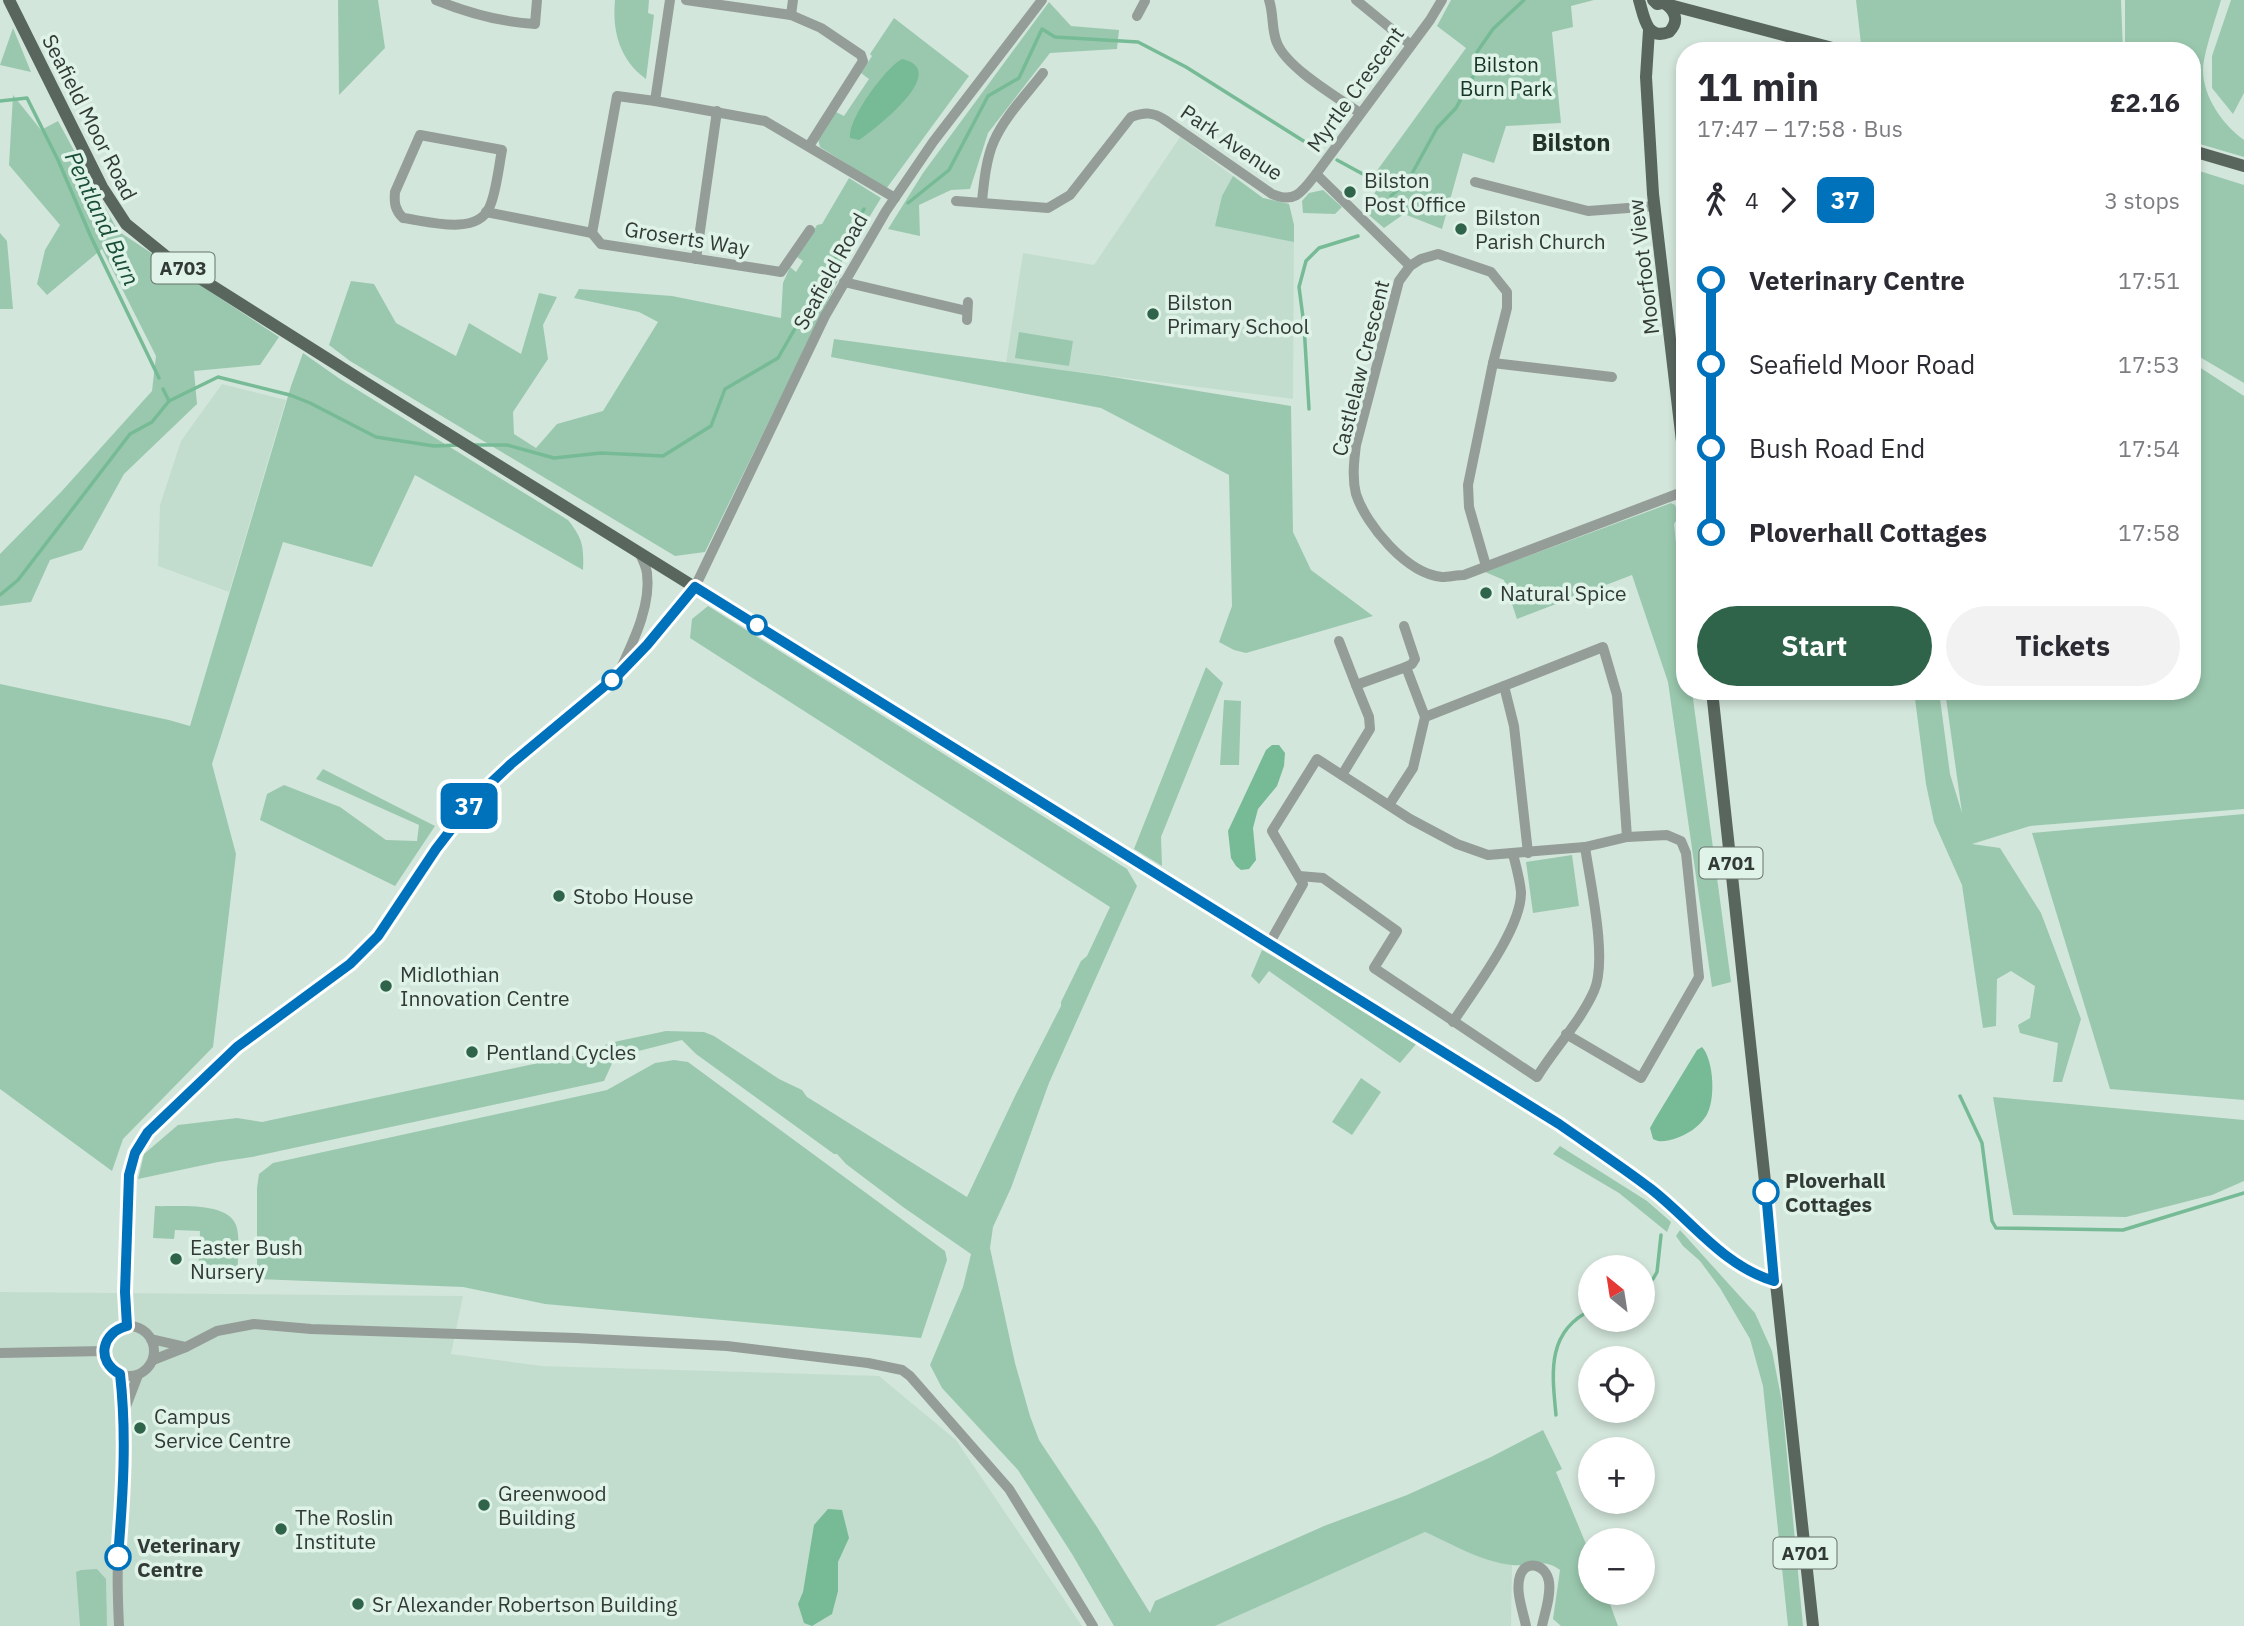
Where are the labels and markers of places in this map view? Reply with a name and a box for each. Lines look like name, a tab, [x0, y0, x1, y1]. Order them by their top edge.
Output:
place label: Bilston Post Office	[1364, 166, 1466, 218]
marker: Bilston Post Office	[1342, 184, 1358, 200]
place label: Bilston Parish Church	[1475, 203, 1606, 255]
marker: Bilston Parish Church	[1453, 221, 1469, 237]
place label: Bilston Primary School	[1167, 288, 1310, 340]
marker: Bilston Primary School	[1145, 306, 1161, 322]
place label: Natural Spice	[1500, 579, 1626, 607]
marker: Natural Spice	[1478, 585, 1494, 601]
unlabelled marker	[747, 615, 767, 635]
unlabelled marker	[602, 670, 622, 690]
place label: Stobo House	[573, 882, 693, 910]
marker: Stobo House	[551, 888, 567, 904]
place label: Midlothian Innovation Centre	[400, 960, 569, 1012]
marker: Midlothian Innovation Centre	[378, 978, 394, 994]
place label: Pentland Cycles	[486, 1038, 637, 1066]
marker: Pentland Cycles	[464, 1044, 480, 1060]
place label: Ploverhall Cottages	[1785, 1166, 1885, 1218]
marker: Ploverhall Cottages	[1753, 1179, 1779, 1205]
place label: Easter Bush Nursery	[190, 1233, 303, 1285]
marker: Easter Bush Nursery	[168, 1251, 184, 1267]
place label: Campus Service Centre	[154, 1402, 291, 1454]
marker: Campus Service Centre	[132, 1420, 148, 1436]
place label: Greenwood Building	[498, 1479, 607, 1531]
marker: Greenwood Building	[476, 1497, 492, 1513]
place label: The Roslin Institute	[295, 1503, 393, 1555]
marker: The Roslin Institute	[273, 1521, 289, 1537]
place label: Veterinary Centre	[137, 1531, 241, 1583]
marker: Veterinary Centre	[105, 1544, 131, 1570]
place label: Sr Alexander Robertson Building	[372, 1590, 677, 1618]
marker: Sr Alexander Robertson Building	[350, 1596, 366, 1612]

